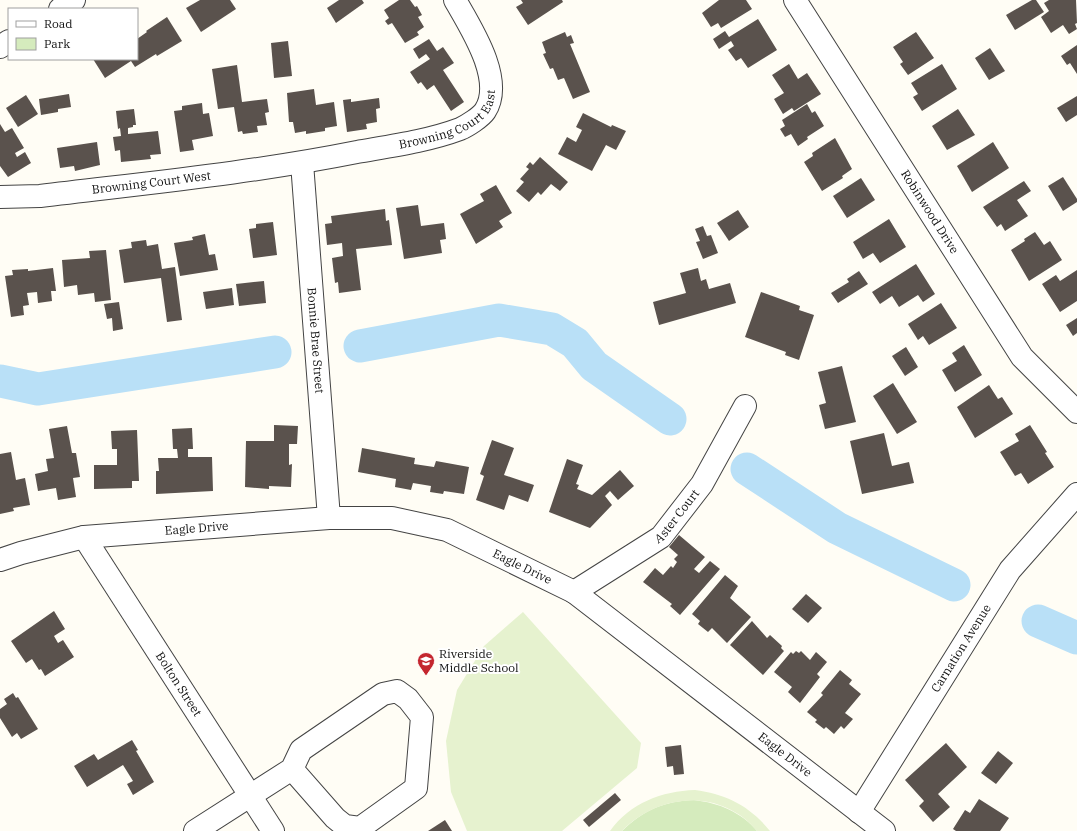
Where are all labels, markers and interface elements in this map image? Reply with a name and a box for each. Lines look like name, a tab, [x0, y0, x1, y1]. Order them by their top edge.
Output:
legend	[8, 8, 138, 60]
text: Road	[44, 16, 73, 31]
text: Park	[44, 36, 70, 51]
street label: Browning Court East	[397, 89, 498, 152]
street label: Robinwood Drive	[898, 167, 962, 256]
street label: Browning Court West	[91, 168, 212, 197]
street label: Bonnie Brae Street	[304, 287, 328, 394]
street label: Aster Court	[652, 486, 702, 546]
street label: Eagle Drive	[164, 518, 229, 538]
street label: Eagle Drive	[491, 546, 555, 587]
street label: Carnation Avenue	[928, 601, 994, 695]
place label: Riverside Middle School	[439, 646, 519, 675]
street label: Bolton Street	[153, 649, 205, 719]
school or university icon: Riverside Middle School	[416, 651, 436, 676]
street label: Eagle Drive	[755, 729, 815, 780]

